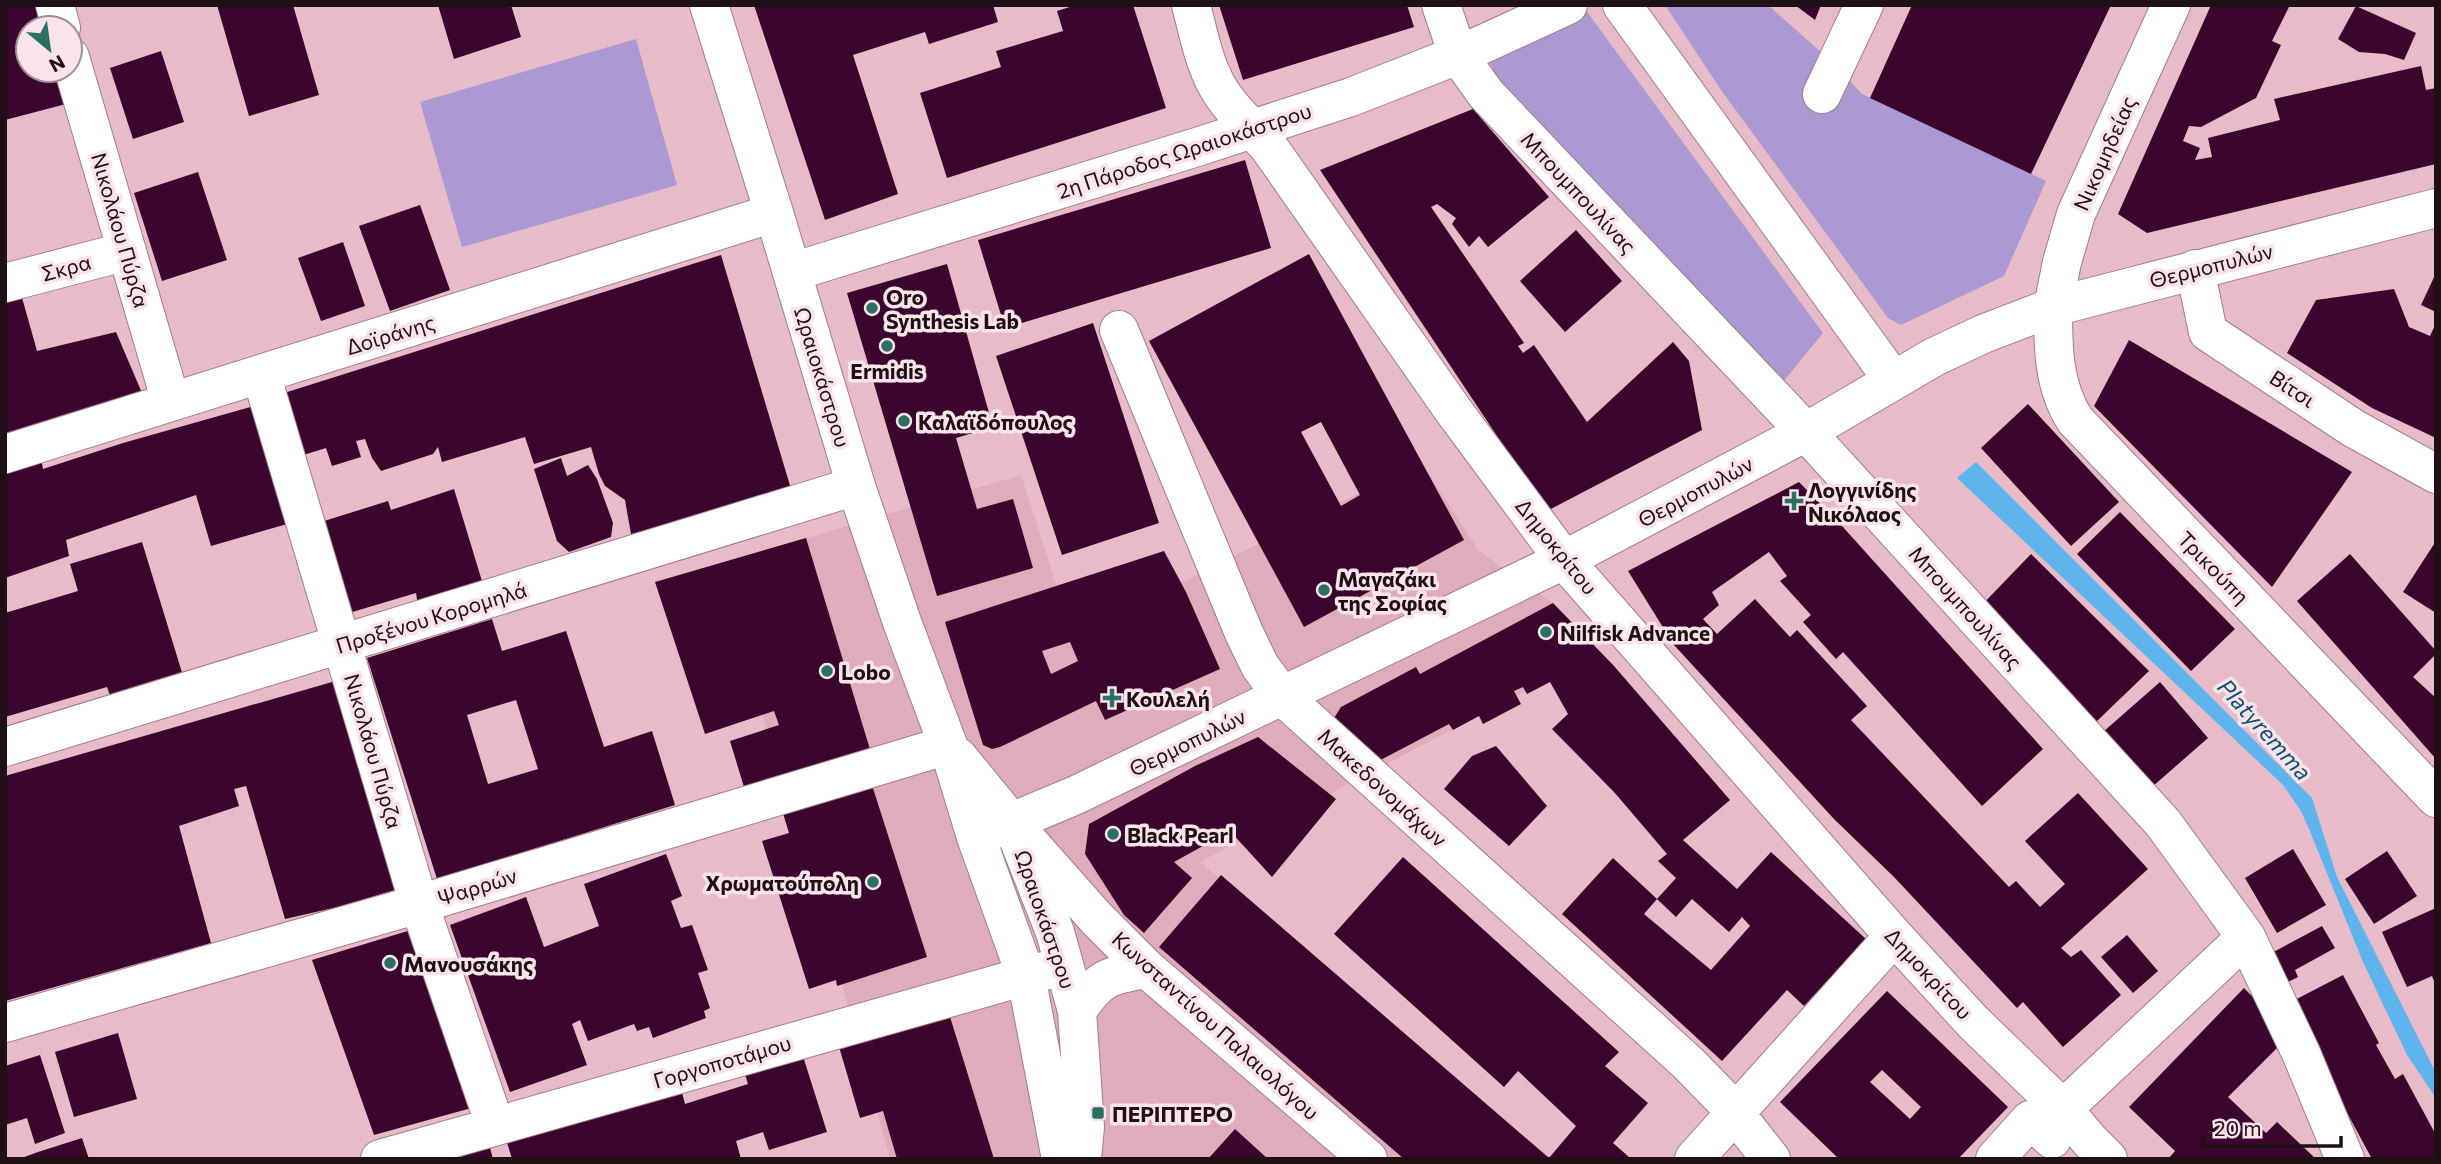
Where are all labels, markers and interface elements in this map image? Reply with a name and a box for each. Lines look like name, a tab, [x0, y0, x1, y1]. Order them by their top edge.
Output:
north arrow	[14, 14, 84, 84]
text: N	[46, 51, 69, 78]
street label: Νικομηδείας	[2068, 92, 2140, 214]
street label: 2η Πάροδος Ωραιοκάστρου	[1054, 97, 1314, 203]
street label: Μπουμπουλίνας	[1516, 126, 1642, 258]
street label: Νικολάου Πύρζα	[87, 150, 155, 310]
street label: Θερμοπυλών	[2147, 237, 2276, 292]
street label: Σκρα	[39, 248, 93, 286]
place label: Oro Synthesis Lab	[886, 284, 1019, 333]
marker: Oro Synthesis Lab	[864, 300, 880, 316]
street label: Ωραιοκάστρου	[790, 304, 856, 450]
street label: Δοϊράνης	[342, 309, 438, 359]
marker: Ermidis	[879, 338, 895, 354]
place label: Ermidis	[850, 358, 924, 383]
street label: Βίτσι	[2266, 364, 2321, 412]
place label: Καλαϊδόπουλος	[918, 409, 1073, 434]
marker: Καλαϊδόπουλος	[896, 413, 912, 429]
street label: Θερμοπυλών	[1633, 450, 1757, 532]
place label: Λογγινίδης Νικόλαος	[1808, 477, 1917, 526]
street label: Δημοκρίτου	[1511, 493, 1603, 599]
marker: Λογγινίδης Νικόλαος	[1786, 493, 1802, 509]
street label: Τρικούπη	[2173, 526, 2255, 608]
street label: Μπουμπουλίνας	[1904, 540, 2028, 674]
place label: Μαγαζάκι της Σοφίας	[1338, 566, 1447, 615]
street label: Προξένου Κορομηλά	[333, 576, 529, 658]
marker: Μαγαζάκι της Σοφίας	[1316, 582, 1332, 598]
place label: Nilfisk Advance	[1560, 620, 1710, 645]
marker: Nilfisk Advance	[1538, 624, 1554, 640]
place label: Lobo	[841, 659, 891, 684]
marker: Lobo	[819, 663, 835, 679]
street label: Νικολάου Πύρζα	[340, 671, 408, 831]
water label: Platyremma	[2212, 673, 2318, 785]
place label: Κουλελή	[1126, 686, 1210, 711]
marker: Κουλελή	[1104, 690, 1120, 706]
street label: Θερμοπυλών	[1125, 703, 1250, 781]
street label: Μακεδονομάχων	[1313, 723, 1453, 852]
place label: Black Pearl	[1127, 822, 1234, 847]
marker: Black Pearl	[1105, 826, 1121, 842]
street label: Ωραιοκάστρου	[1011, 846, 1081, 992]
street label: Ψαρρών	[434, 862, 520, 910]
place label: Χρωματούπολη	[706, 870, 859, 895]
marker: Χρωματούπολη	[865, 874, 881, 890]
street label: Δημοκρίτου	[1880, 922, 1978, 1024]
street label: Κωνσταντίνου Παλαιολόγου	[1108, 926, 1324, 1124]
place label: Μανουσάκης	[404, 951, 533, 976]
marker: Μανουσάκης	[382, 955, 398, 971]
street label: Γοργοποτάμου	[650, 1029, 794, 1093]
place label: ΠΕΡΙΠΤΕΡΟ	[1112, 1101, 1233, 1126]
scale bar	[2203, 1104, 2341, 1148]
marker: ΠΕΡΙΠΤΕΡΟ	[1090, 1105, 1106, 1121]
text: 20 m	[2214, 1115, 2262, 1140]

